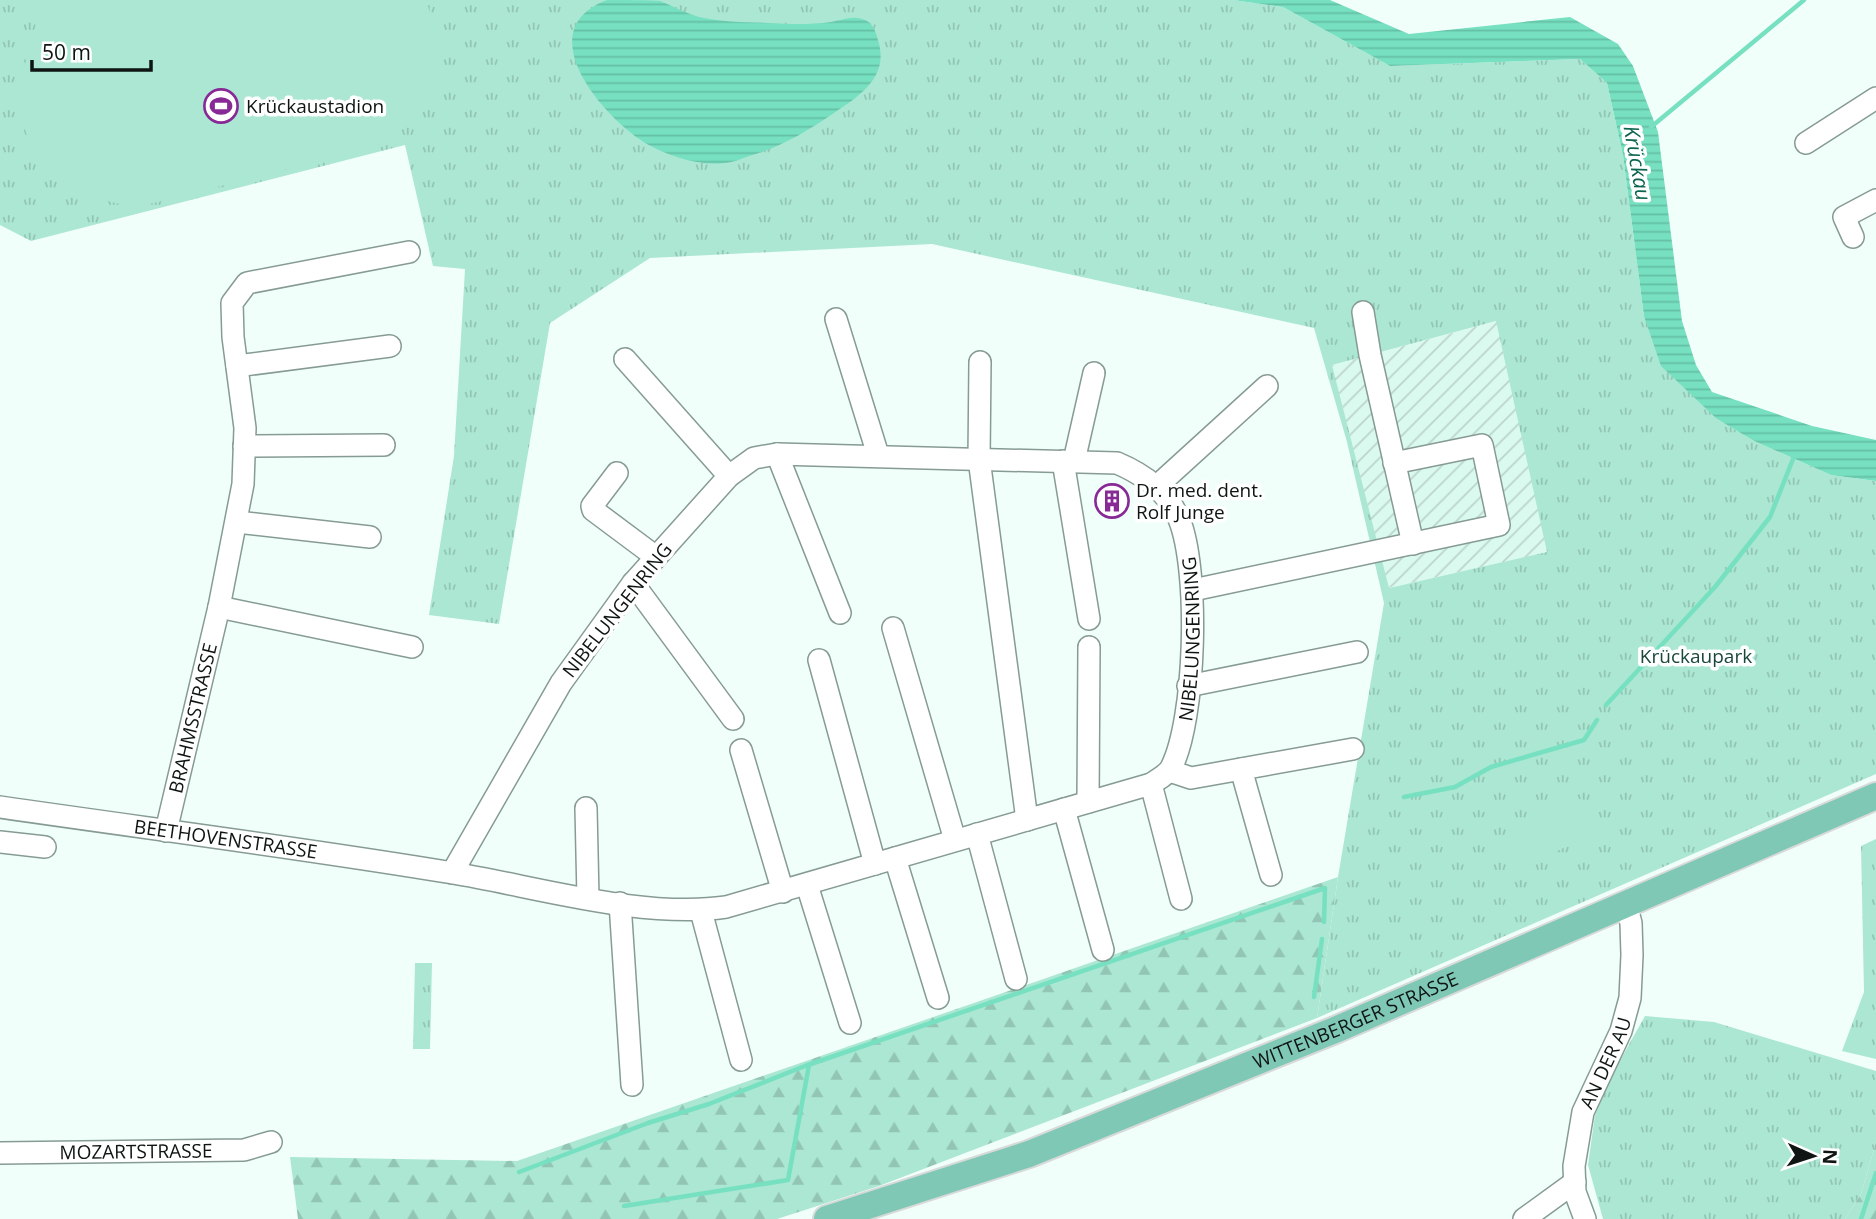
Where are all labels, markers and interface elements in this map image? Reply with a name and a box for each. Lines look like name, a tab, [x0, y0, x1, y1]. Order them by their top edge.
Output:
scale bar	[32, 28, 150, 72]
text: 50 m	[42, 38, 91, 66]
sports icon: Krückaustadion	[202, 87, 240, 125]
place label: Krückaustadion	[246, 93, 384, 119]
water label: Krückau	[1618, 123, 1658, 203]
place label: Dr. med. dent. Rolf Junge	[1136, 477, 1263, 525]
building icon: Dr. med. dent. Rolf Junge	[1093, 482, 1131, 520]
street label: NIBELUNGENRING	[556, 537, 678, 683]
street label: NIBELUNGENRING	[1172, 555, 1206, 723]
street label: BRAHMSSTRASSE	[162, 640, 223, 796]
park label: Krückaupark	[1640, 643, 1752, 669]
street label: BEETHOVENSTRASSE	[132, 813, 319, 865]
street label: WITTENBERGER STRASSE	[1249, 965, 1462, 1075]
street label: AN DER AU	[1574, 1014, 1637, 1113]
north arrow	[1778, 1121, 1848, 1191]
street label: MOZARTSTRASSE	[59, 1137, 213, 1165]
text: N	[1817, 1148, 1843, 1165]

